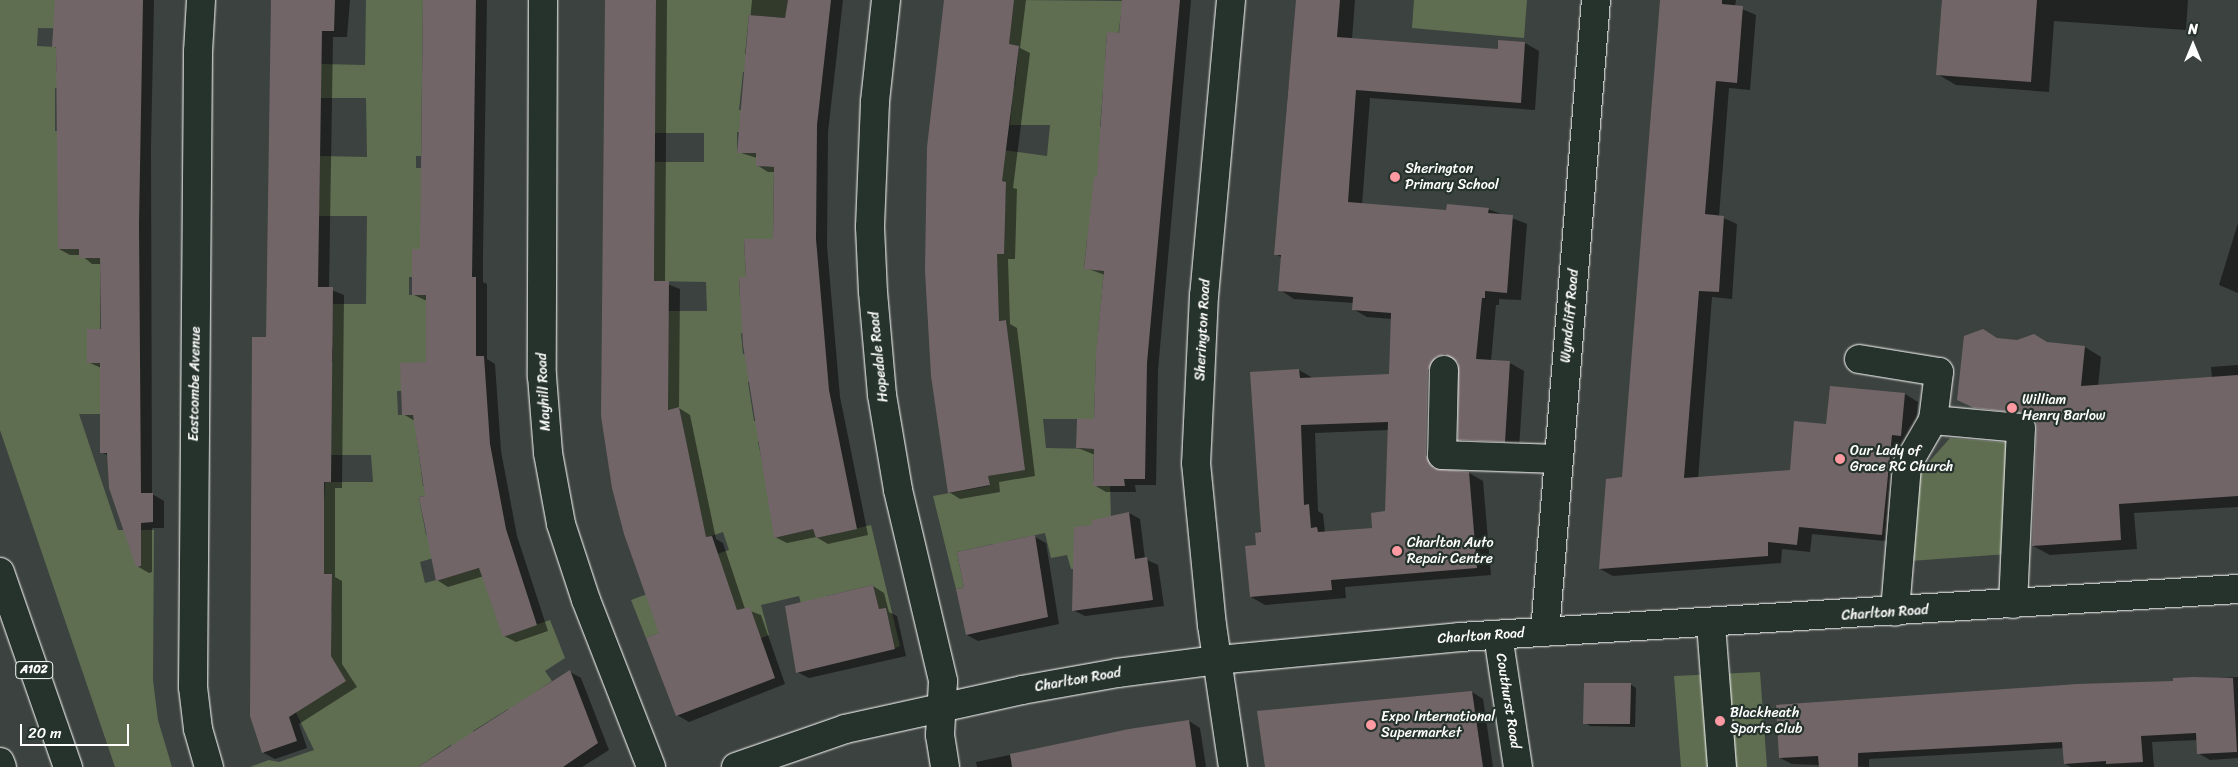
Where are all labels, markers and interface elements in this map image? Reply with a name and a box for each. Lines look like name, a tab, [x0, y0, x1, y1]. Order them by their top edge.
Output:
text: N	[2188, 17, 2198, 42]
north arrow	[2168, 20, 2218, 70]
place label: Sherington Primary School	[1405, 161, 1499, 193]
marker: Sherington Primary School	[1389, 171, 1401, 183]
street label: Wyndcliff Road	[1558, 269, 1582, 363]
street label: Sherington Road	[1192, 279, 1214, 381]
street label: Hopedale Road	[866, 311, 892, 403]
street label: Eastcombe Avenue	[186, 326, 204, 442]
street label: Mayhill Road	[534, 352, 554, 432]
place label: William Henry Barlow	[2022, 392, 2106, 424]
marker: William Henry Barlow	[2006, 402, 2018, 414]
place label: Our Lady of Grace RC Church	[1850, 443, 1954, 476]
marker: Our Lady of Grace RC Church	[1834, 453, 1846, 465]
place label: Charlton Auto Repair Centre	[1407, 535, 1494, 568]
marker: Charlton Auto Repair Centre	[1391, 545, 1403, 557]
street label: Charlton Road	[1841, 602, 1929, 624]
street label: Charlton Road	[1437, 625, 1525, 647]
street label: Couthurst Road	[1492, 652, 1524, 750]
road number: A102	[14, 660, 54, 680]
street label: Charlton Road	[1034, 664, 1122, 696]
place label: Blackheath Sports Club	[1730, 705, 1802, 738]
place label: Expo International Supermarket	[1381, 709, 1496, 742]
scale bar	[22, 714, 131, 746]
marker: Blackheath Sports Club	[1714, 715, 1726, 727]
marker: Expo International Supermarket	[1365, 719, 1377, 731]
text: 20 m	[28, 720, 62, 746]

